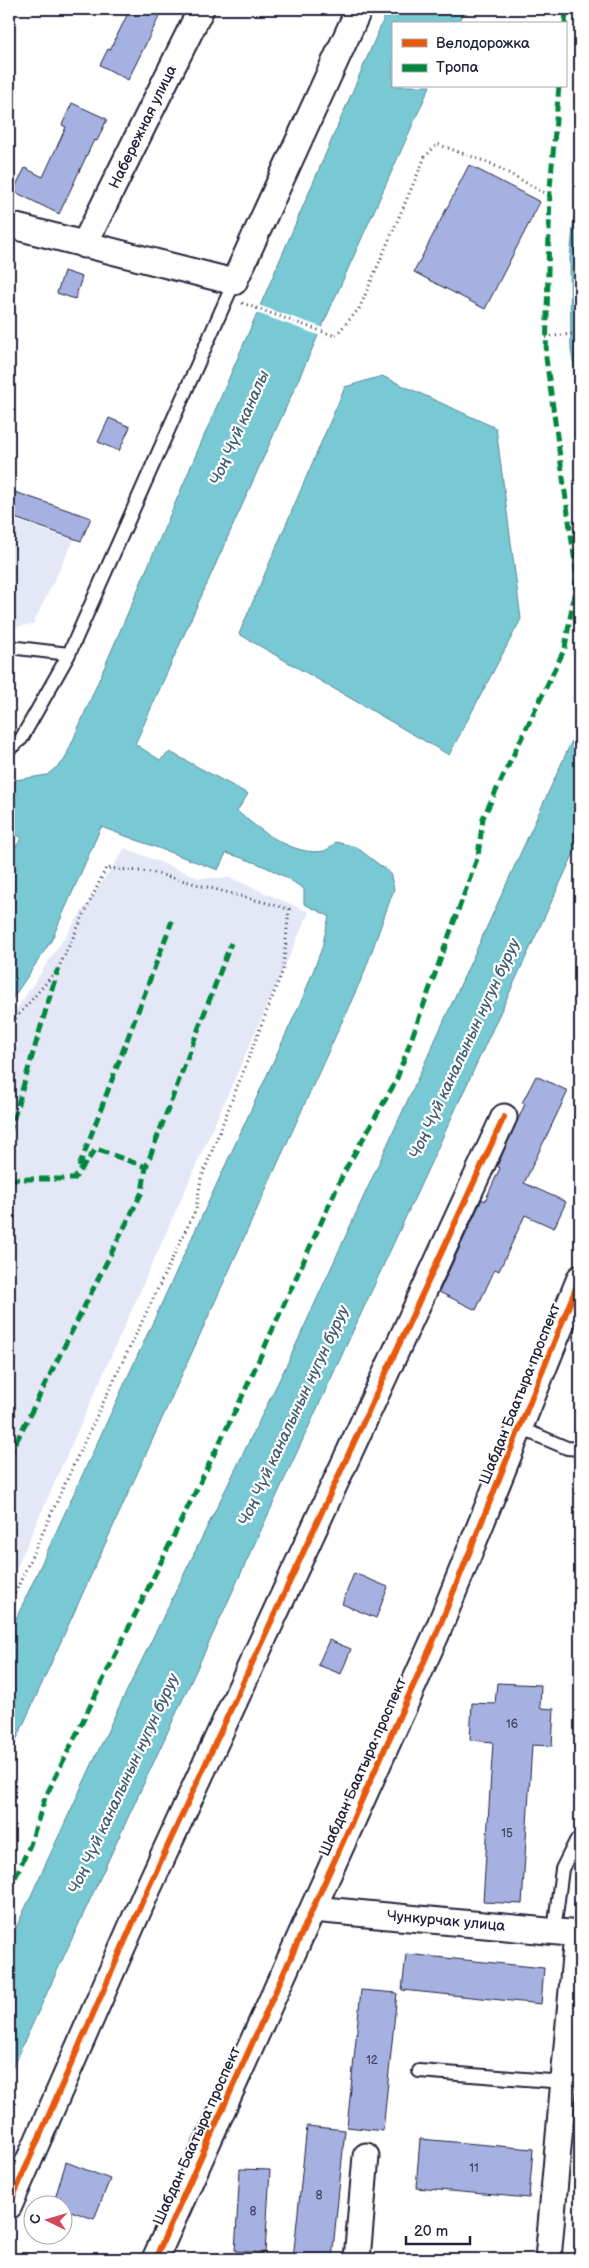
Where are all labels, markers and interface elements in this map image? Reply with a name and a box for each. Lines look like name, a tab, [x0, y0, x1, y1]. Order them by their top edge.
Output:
legend	[392, 22, 566, 88]
text: Велодорожка	[436, 34, 530, 53]
text: Тропа	[436, 58, 479, 77]
street label: Набережная улица	[105, 62, 181, 192]
water label: Чоң Чүй каналы	[206, 367, 274, 488]
water label: Чоң Чүй каналынын нугун буруу	[406, 935, 525, 1162]
street label: Шабдан Баатыра проспект	[475, 1301, 565, 1487]
water label: Чоң Чүй каналынын нугун буруу	[235, 1302, 354, 1529]
water label: Чоң Чүй каналынын нугун буруу	[65, 1670, 184, 1897]
street label: Шабдан Баатыра проспект	[315, 1675, 411, 1859]
house number: 16	[506, 1717, 518, 1732]
house number: 15	[501, 1826, 513, 1841]
street label: Чункурчак улица	[386, 1906, 506, 1936]
street label: Шабдан Баатыра проспект	[149, 2044, 245, 2228]
house number: 12	[366, 2053, 378, 2068]
house number: 11	[469, 2161, 479, 2176]
house number: 8	[316, 2188, 323, 2203]
north arrow	[22, 2196, 72, 2246]
house number: 8	[250, 2204, 257, 2219]
text: С	[27, 2213, 44, 2225]
scale bar	[406, 2213, 470, 2245]
text: 20 m	[414, 2222, 448, 2241]

